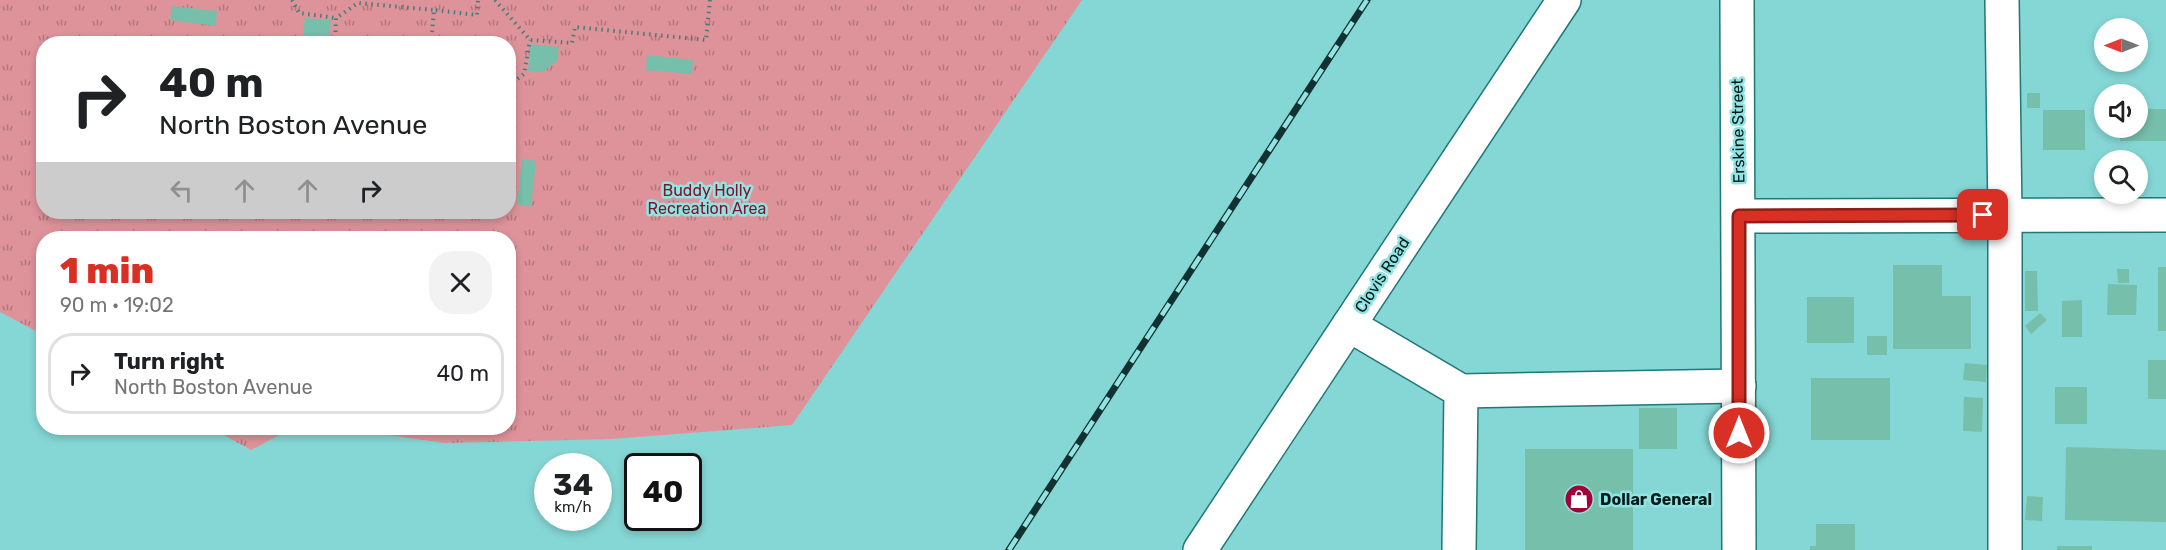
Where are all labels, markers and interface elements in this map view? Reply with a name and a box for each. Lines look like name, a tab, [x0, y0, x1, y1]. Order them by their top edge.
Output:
north arrow	[2094, 18, 2148, 72]
map controls	[2094, 18, 2148, 204]
text: 40 m	[159, 58, 264, 108]
icon: right	[60, 60, 138, 138]
street label: Erskine Street	[1728, 78, 1748, 184]
button: sound	[2094, 84, 2148, 138]
text: North Boston Avenue	[159, 109, 427, 141]
button: search	[2094, 150, 2148, 204]
icon: left	[165, 174, 198, 207]
icon: ahead	[228, 174, 261, 207]
icon: ahead	[291, 174, 324, 207]
icon: right	[354, 174, 387, 207]
park label: Buddy Holly Recreation Area	[648, 181, 766, 218]
pin	[1957, 189, 2008, 240]
icon: arrive	[1966, 198, 1999, 231]
street label: Clovis Road	[1351, 234, 1413, 316]
text: 1 min	[60, 249, 154, 292]
button: close	[429, 251, 492, 314]
text: 90 m · 19:02	[60, 293, 174, 317]
text: Turn right	[114, 348, 224, 375]
icon: right	[63, 357, 96, 390]
text: 40 m	[436, 360, 489, 387]
text: North Boston Avenue	[114, 375, 313, 399]
position arrow	[1707, 401, 1771, 465]
speed limit sign: 40	[624, 453, 702, 531]
text: 34	[553, 467, 593, 503]
shop icon: Dollar General	[1563, 483, 1595, 515]
place label: Dollar General	[1600, 490, 1712, 509]
text: km/h	[554, 498, 592, 516]

